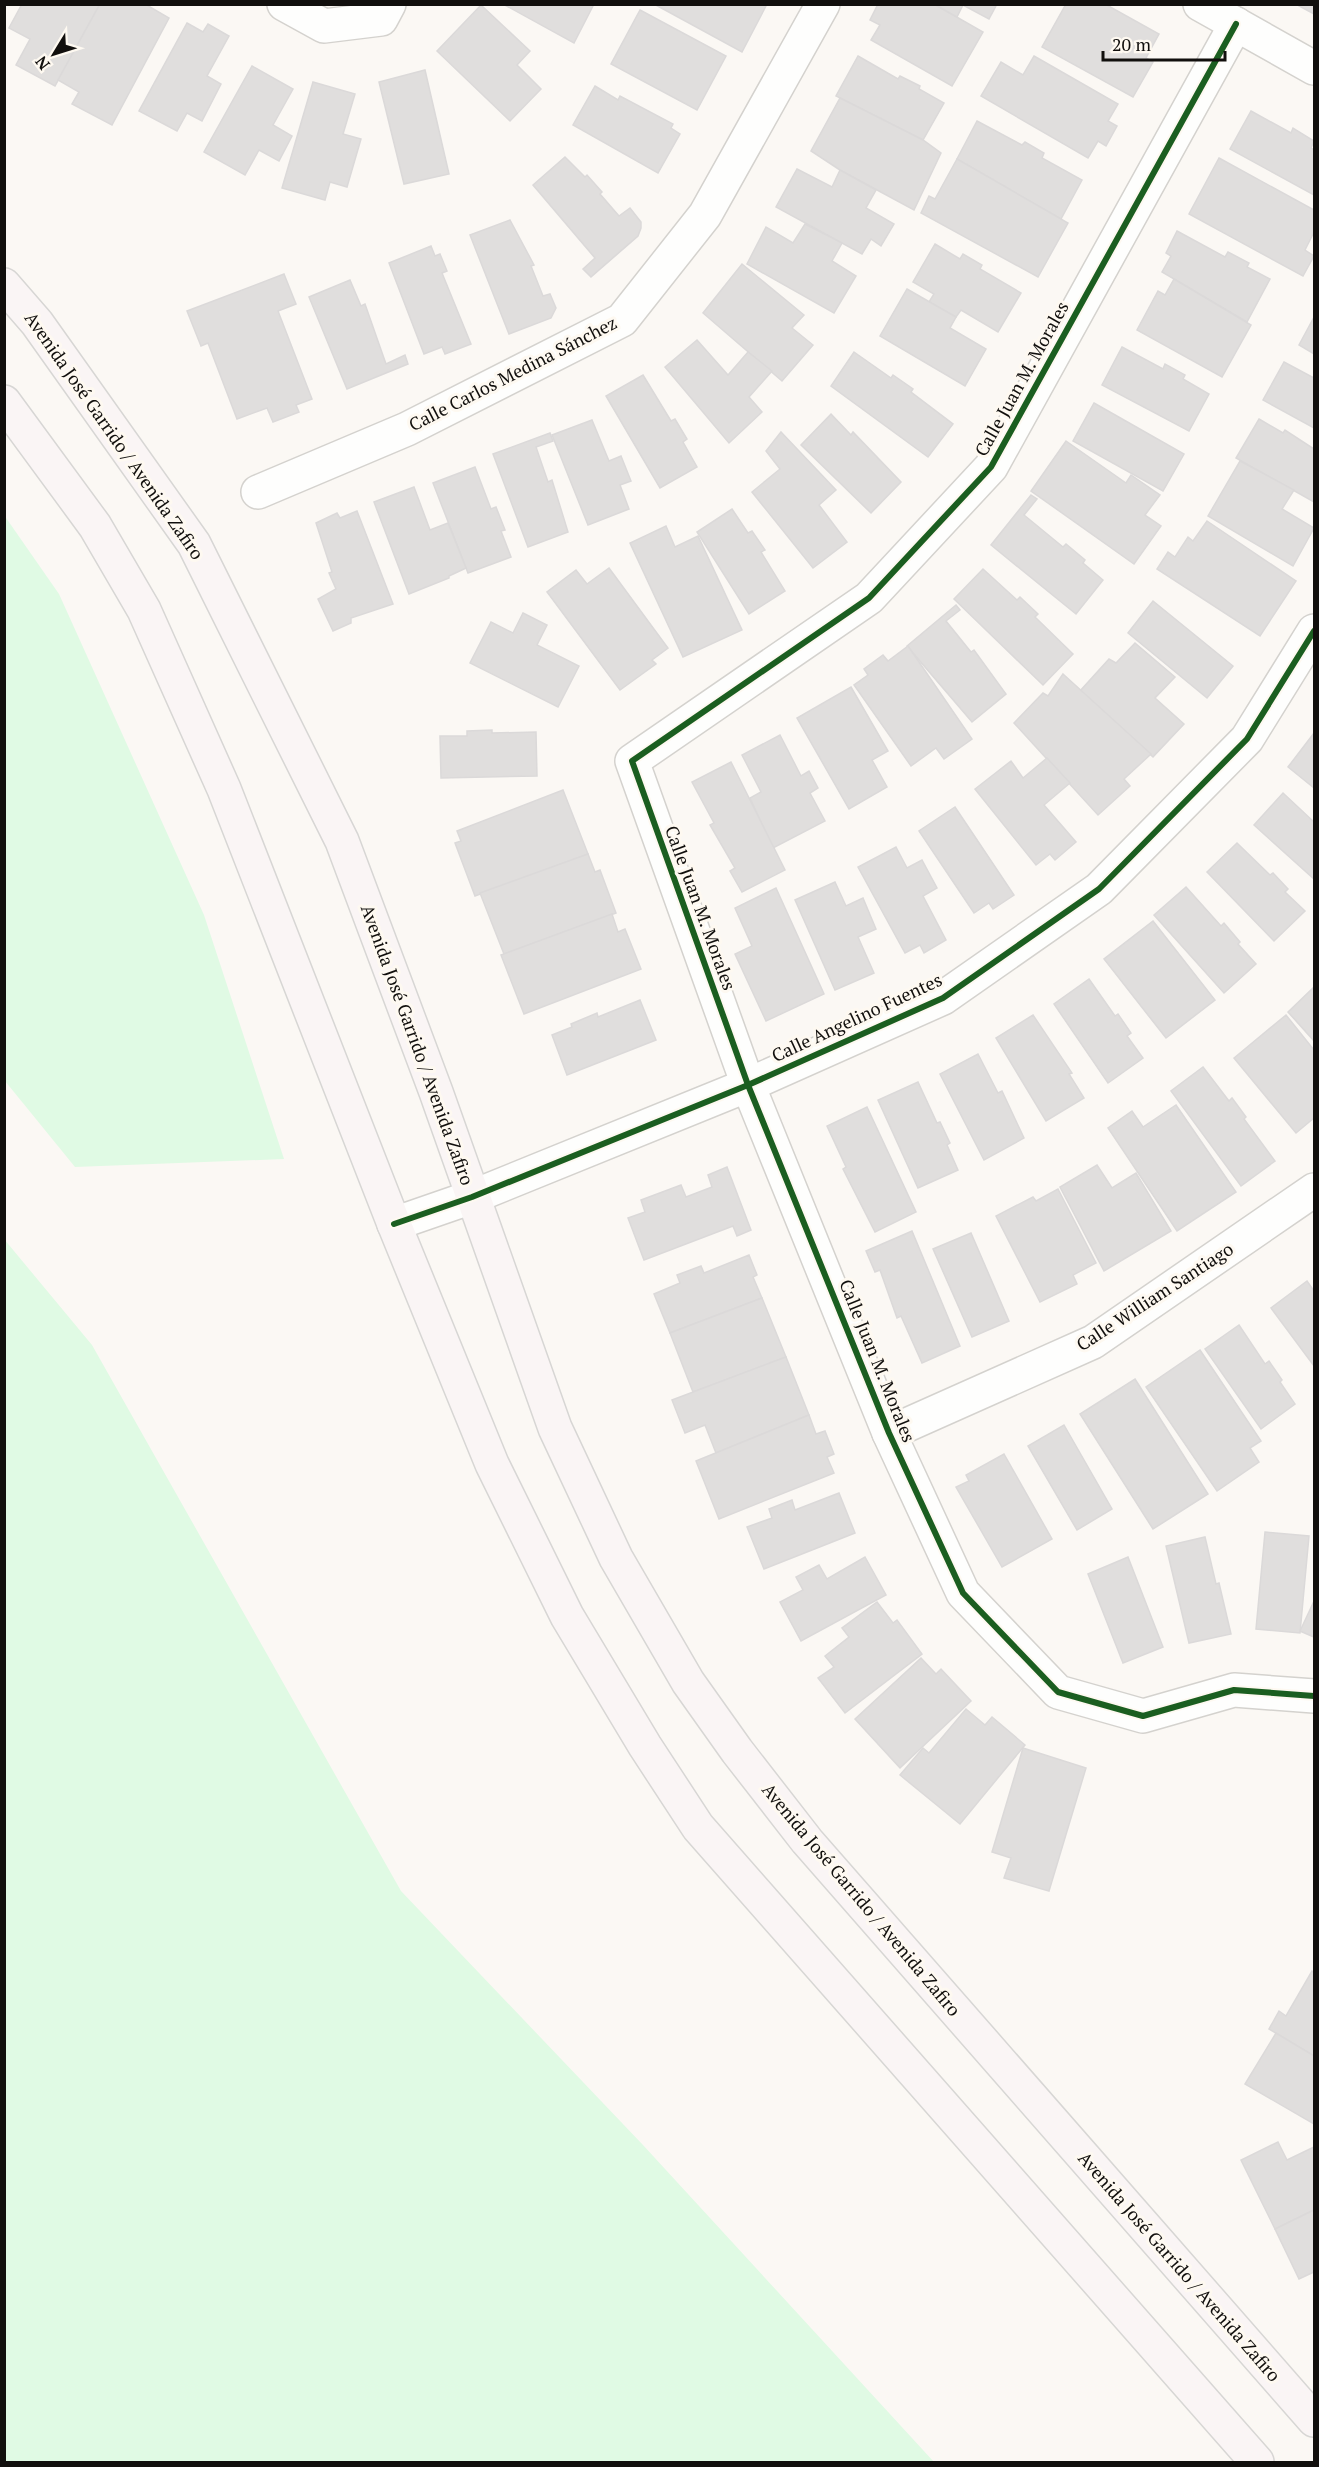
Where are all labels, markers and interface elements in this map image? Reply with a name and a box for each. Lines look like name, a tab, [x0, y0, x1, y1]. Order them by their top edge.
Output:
north arrow	[24, 24, 84, 84]
scale bar	[1103, 24, 1224, 62]
text: 20 m	[1112, 32, 1152, 56]
text: N	[30, 52, 55, 75]
street label: Calle Juan M. Morales	[969, 297, 1074, 460]
street label: Avenida José Garrido / Avenida Zafiro	[20, 307, 210, 564]
street label: Calle Carlos Medina Sánchez	[404, 310, 621, 436]
street label: Calle Juan M. Morales	[660, 822, 742, 993]
street label: Avenida José Garrido / Avenida Zafiro	[356, 901, 480, 1188]
street label: Calle Angelino Fuentes	[768, 967, 946, 1067]
street label: Calle William Santiago	[1071, 1236, 1238, 1356]
street label: Calle Juan M. Morales	[834, 1276, 922, 1446]
street label: Avenida José Garrido / Avenida Zafiro	[757, 1778, 966, 2021]
street label: Avenida José Garrido / Avenida Zafiro	[1073, 2146, 1286, 2386]

